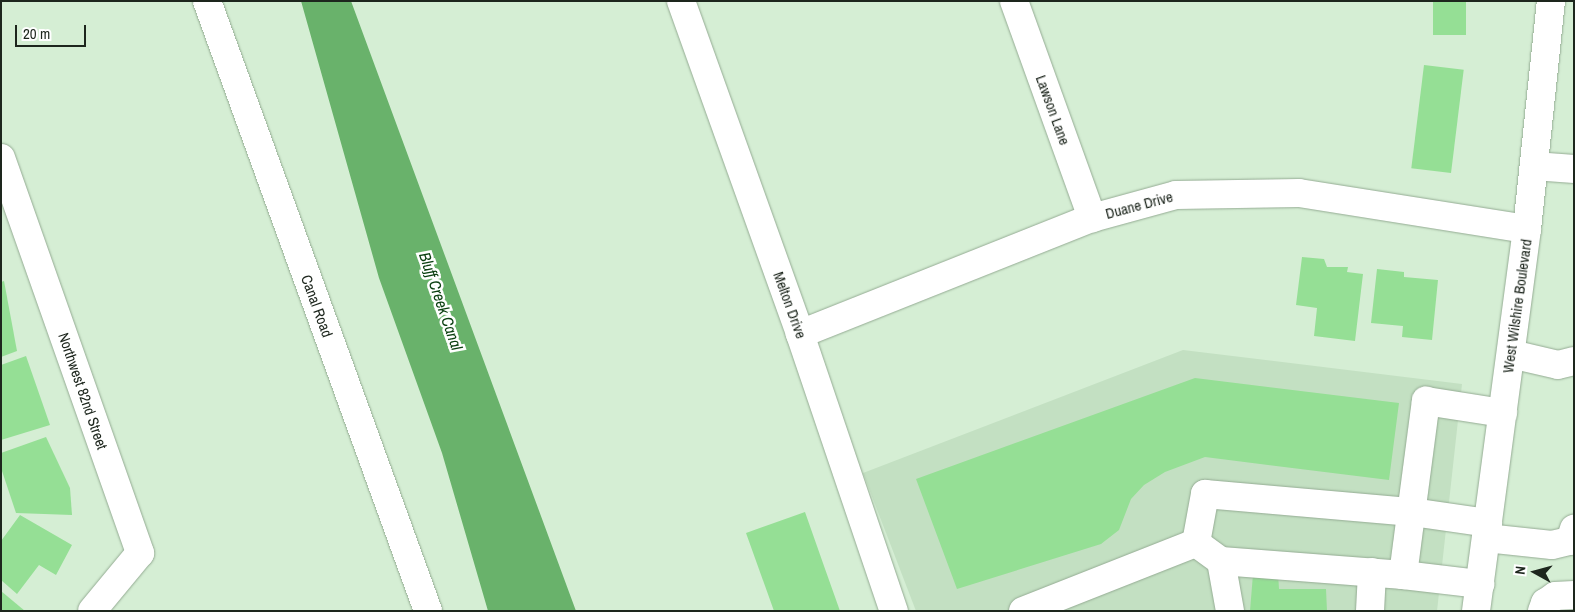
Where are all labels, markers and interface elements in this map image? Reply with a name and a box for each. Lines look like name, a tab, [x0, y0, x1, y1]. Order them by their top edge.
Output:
scale bar	[18, 15, 89, 47]
text: 20 m	[23, 23, 50, 44]
street label: Lawson Lane	[1032, 73, 1074, 147]
street label: Duane Drive	[1103, 187, 1175, 223]
street label: West Wilshire Boulevard	[1499, 238, 1535, 374]
water label: Bluff Creek Canal	[415, 249, 467, 353]
street label: Melton Drive	[770, 269, 810, 341]
street label: Canal Road	[297, 272, 337, 340]
street label: Northwest 82nd Street	[55, 330, 111, 452]
north arrow	[1510, 547, 1560, 597]
text: N	[1511, 565, 1530, 575]

